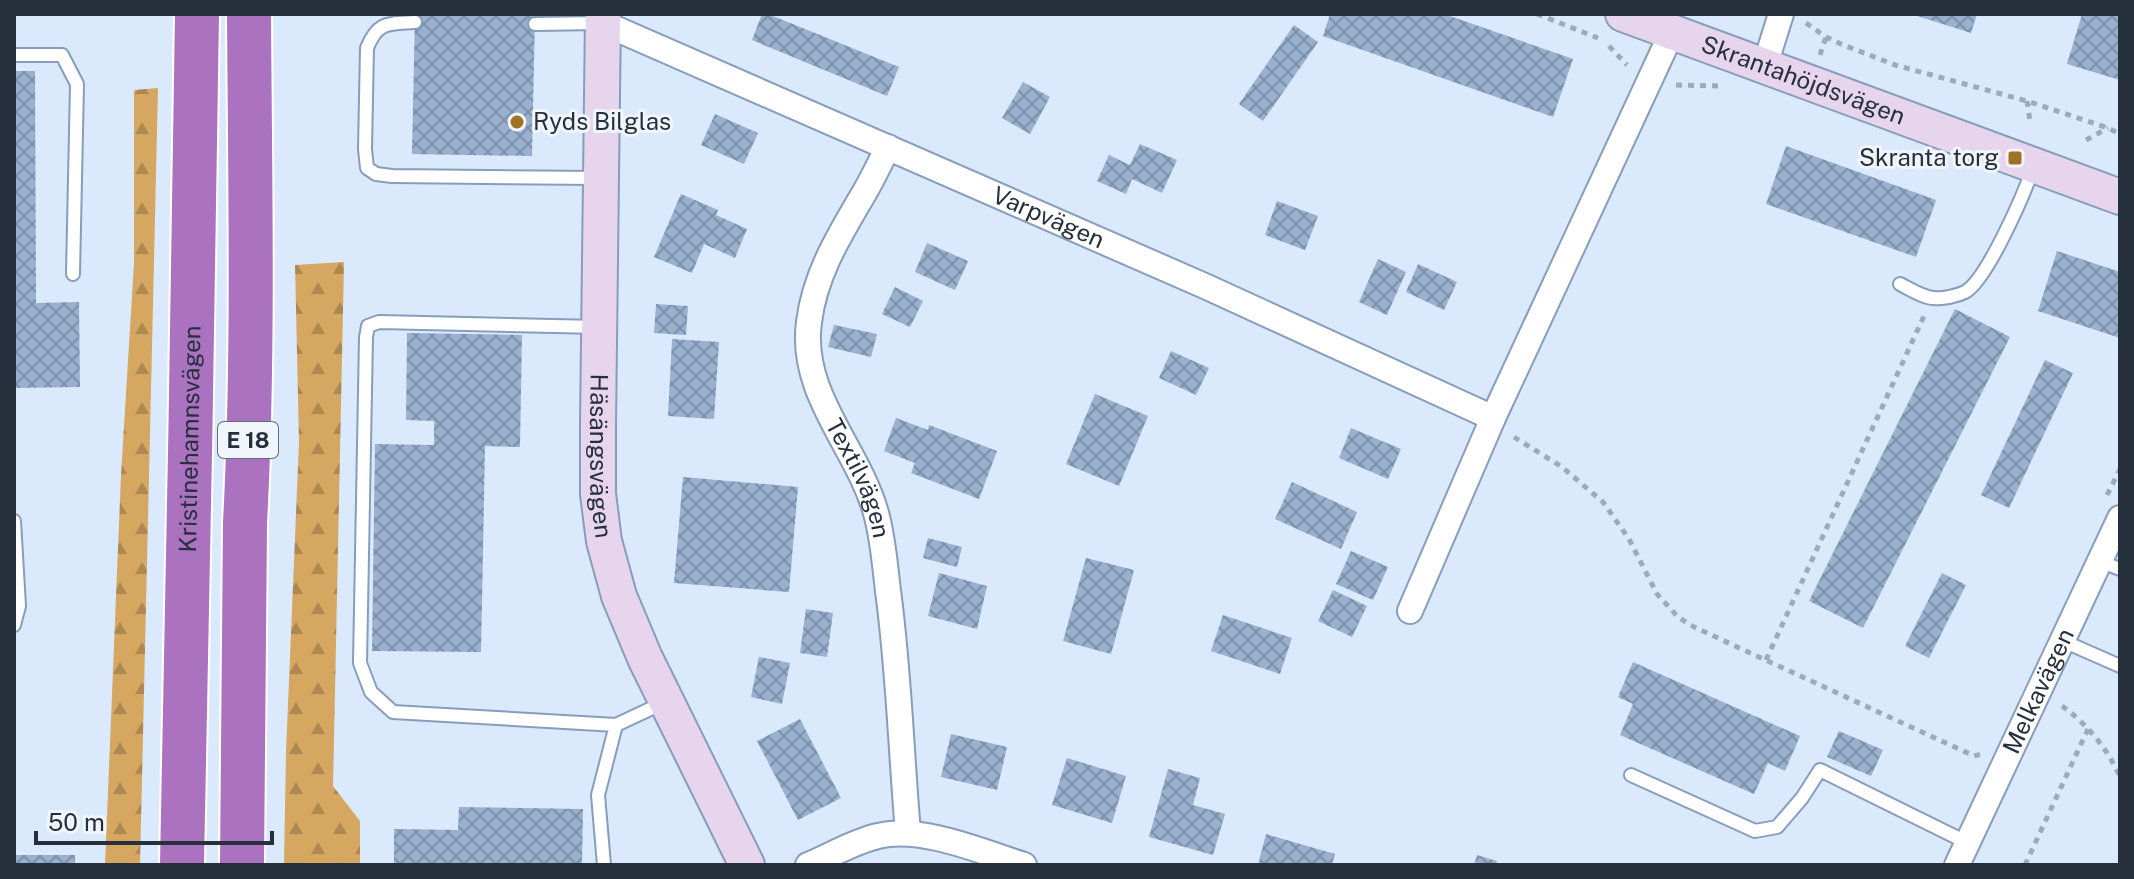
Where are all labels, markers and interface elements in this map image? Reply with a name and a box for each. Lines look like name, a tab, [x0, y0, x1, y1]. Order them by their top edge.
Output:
street label: Skrantahöjdsvägen	[1698, 29, 1909, 130]
place label: Ryds Bilglas	[533, 107, 671, 135]
marker: Ryds Bilglas	[508, 113, 526, 131]
place label: Skranta torg	[1859, 143, 1999, 171]
marker: Skranta torg	[2006, 149, 2024, 167]
street label: Varpvägen	[989, 180, 1109, 253]
street label: Kristinehamnsvägen	[173, 325, 205, 553]
street label: Häsängsvägen	[585, 374, 618, 540]
street label: Textilvägen	[821, 414, 896, 540]
road number: E 18	[218, 422, 278, 458]
street label: Melkavägen	[1996, 624, 2079, 758]
scale bar	[36, 795, 272, 845]
text: 50 m	[48, 808, 105, 836]

